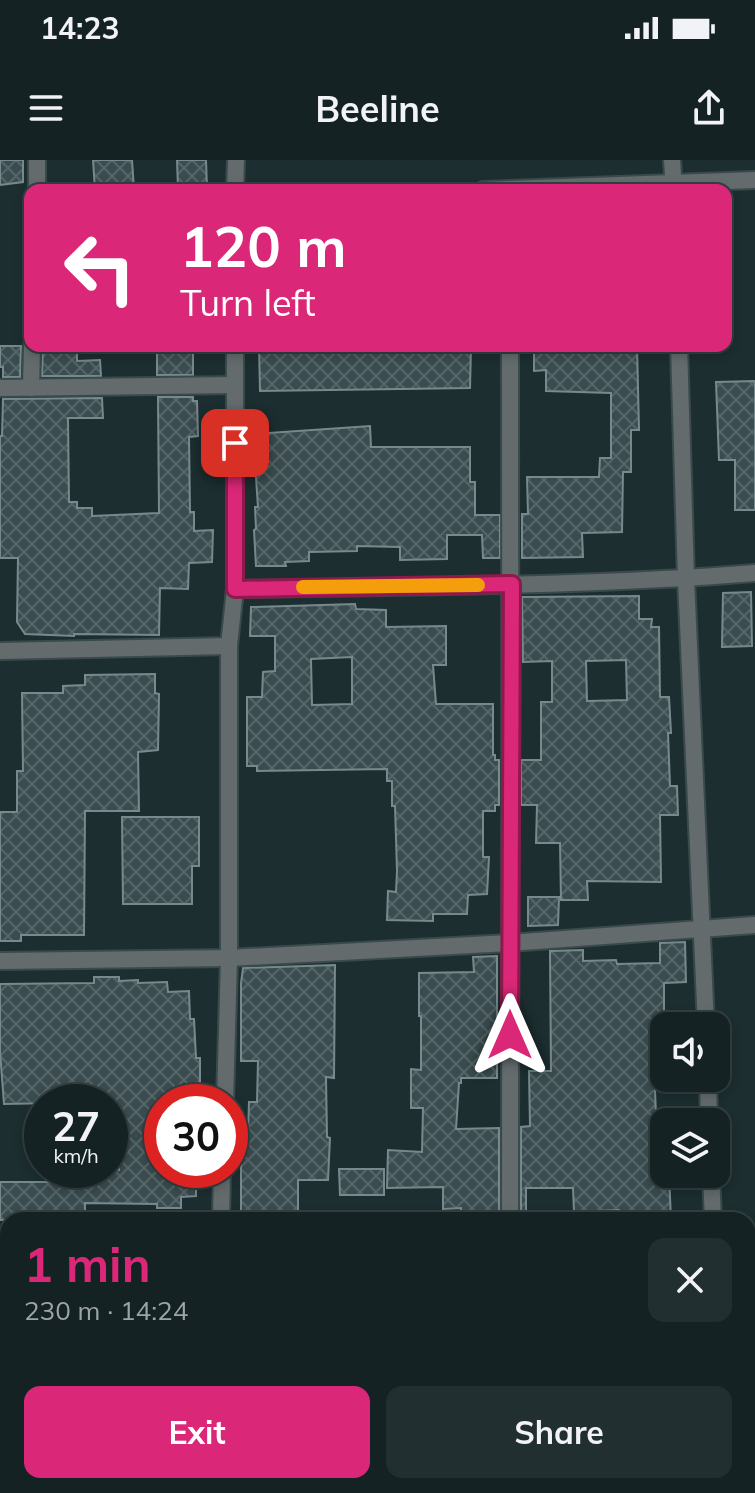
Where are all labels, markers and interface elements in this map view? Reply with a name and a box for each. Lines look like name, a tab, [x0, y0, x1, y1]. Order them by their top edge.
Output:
text: 14:23	[40, 9, 119, 47]
icon: menu	[24, 86, 68, 130]
text: Beeline	[315, 86, 440, 131]
icon: share	[687, 86, 731, 130]
text: 120 m	[180, 211, 347, 281]
icon: left	[48, 216, 152, 320]
text: Turn left	[180, 280, 316, 325]
pin	[201, 409, 269, 477]
icon: arrive	[213, 421, 257, 465]
position arrow	[468, 993, 552, 1077]
map controls	[650, 1012, 730, 1188]
button: sound	[650, 1012, 730, 1092]
speed limit sign: 30	[144, 1084, 248, 1188]
text: 27	[52, 1101, 100, 1151]
button: layers	[650, 1108, 730, 1188]
text: km/h	[53, 1143, 99, 1168]
text: 1 min	[24, 1234, 151, 1294]
button: close	[648, 1238, 732, 1322]
text: 230 m · 14:24	[24, 1294, 188, 1327]
button: Exit	[24, 1386, 370, 1478]
button: Share	[386, 1386, 732, 1478]

